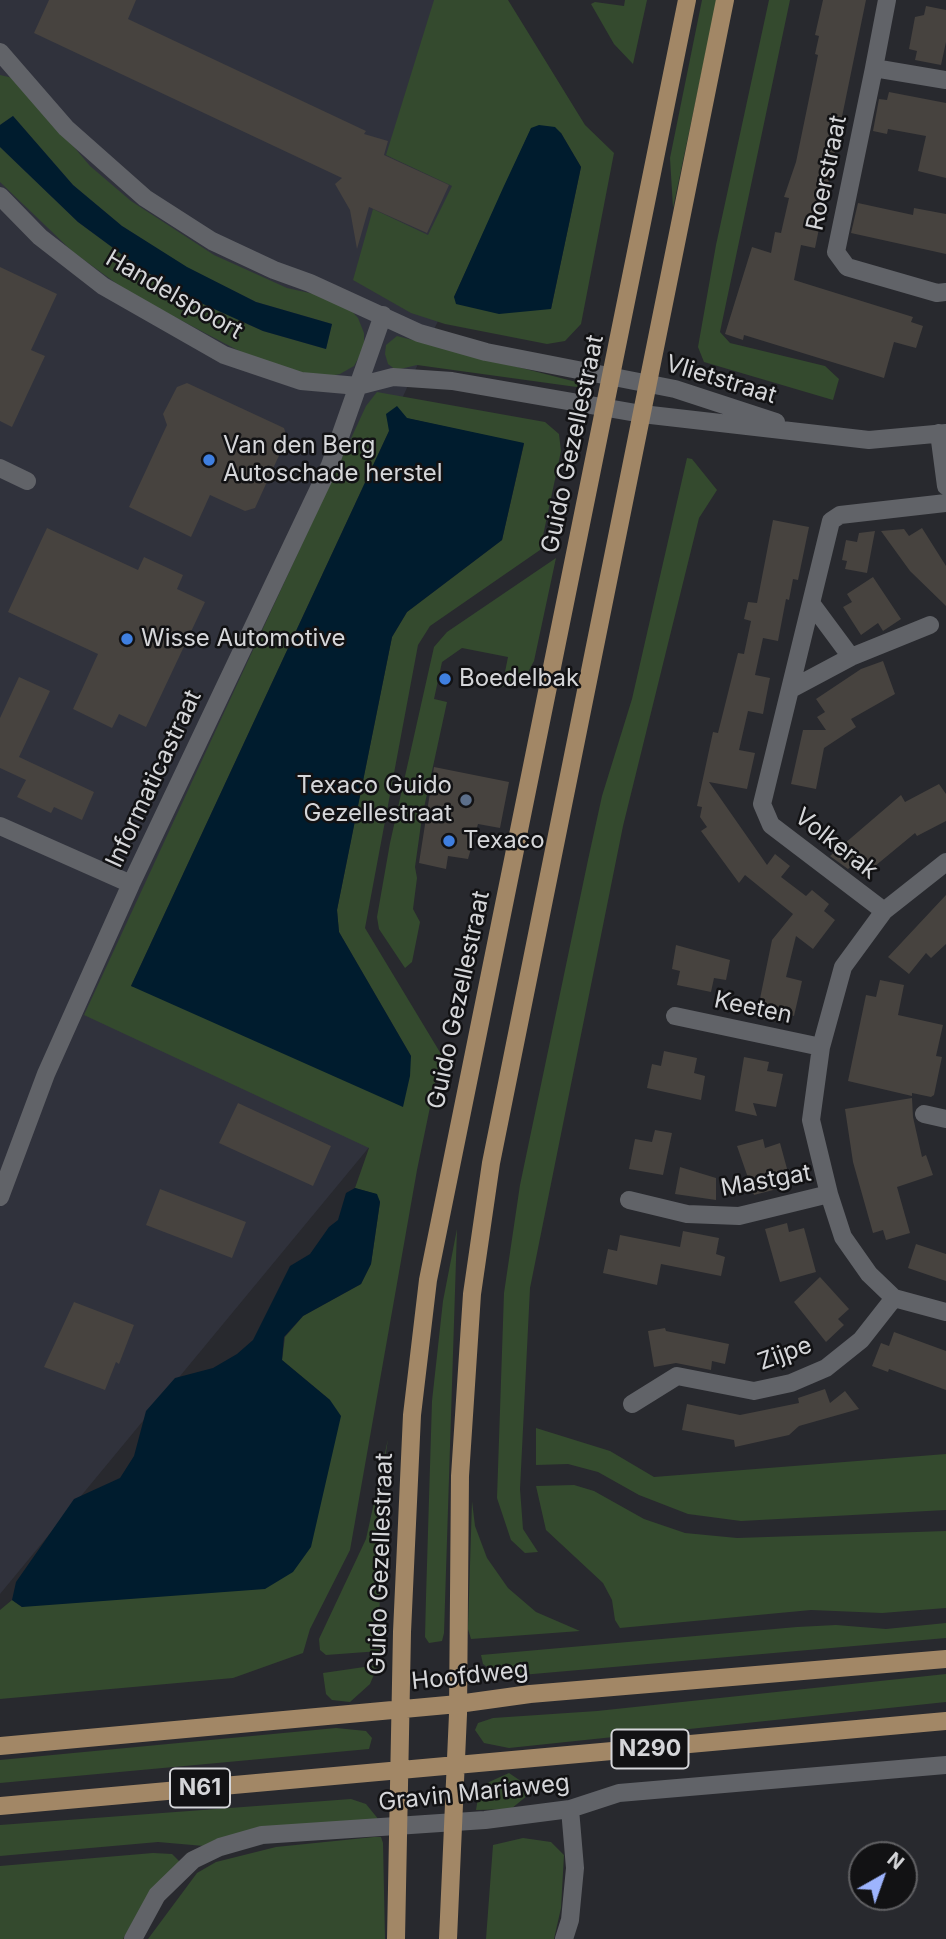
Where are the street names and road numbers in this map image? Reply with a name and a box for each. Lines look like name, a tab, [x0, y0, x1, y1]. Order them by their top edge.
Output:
street label: Roerstraat	[801, 113, 853, 233]
street label: Handelspoort	[100, 244, 248, 346]
street label: Guido Gezellestraat	[536, 332, 610, 556]
street label: Vlietstraat	[662, 350, 780, 410]
street label: Informaticastraat	[100, 686, 208, 872]
street label: Volkerak	[789, 803, 883, 885]
street label: Guido Gezellestraat	[422, 888, 496, 1112]
street label: Keeten	[711, 986, 795, 1030]
street label: Mastgat	[718, 1159, 814, 1203]
street label: Zijpe	[754, 1331, 816, 1377]
street label: Guido Gezellestraat	[363, 1452, 399, 1676]
street label: Hoofdweg	[410, 1656, 530, 1696]
road number: N290	[612, 1730, 688, 1768]
road number: N61	[170, 1768, 230, 1808]
street label: Gravin Mariaweg	[377, 1769, 571, 1817]

